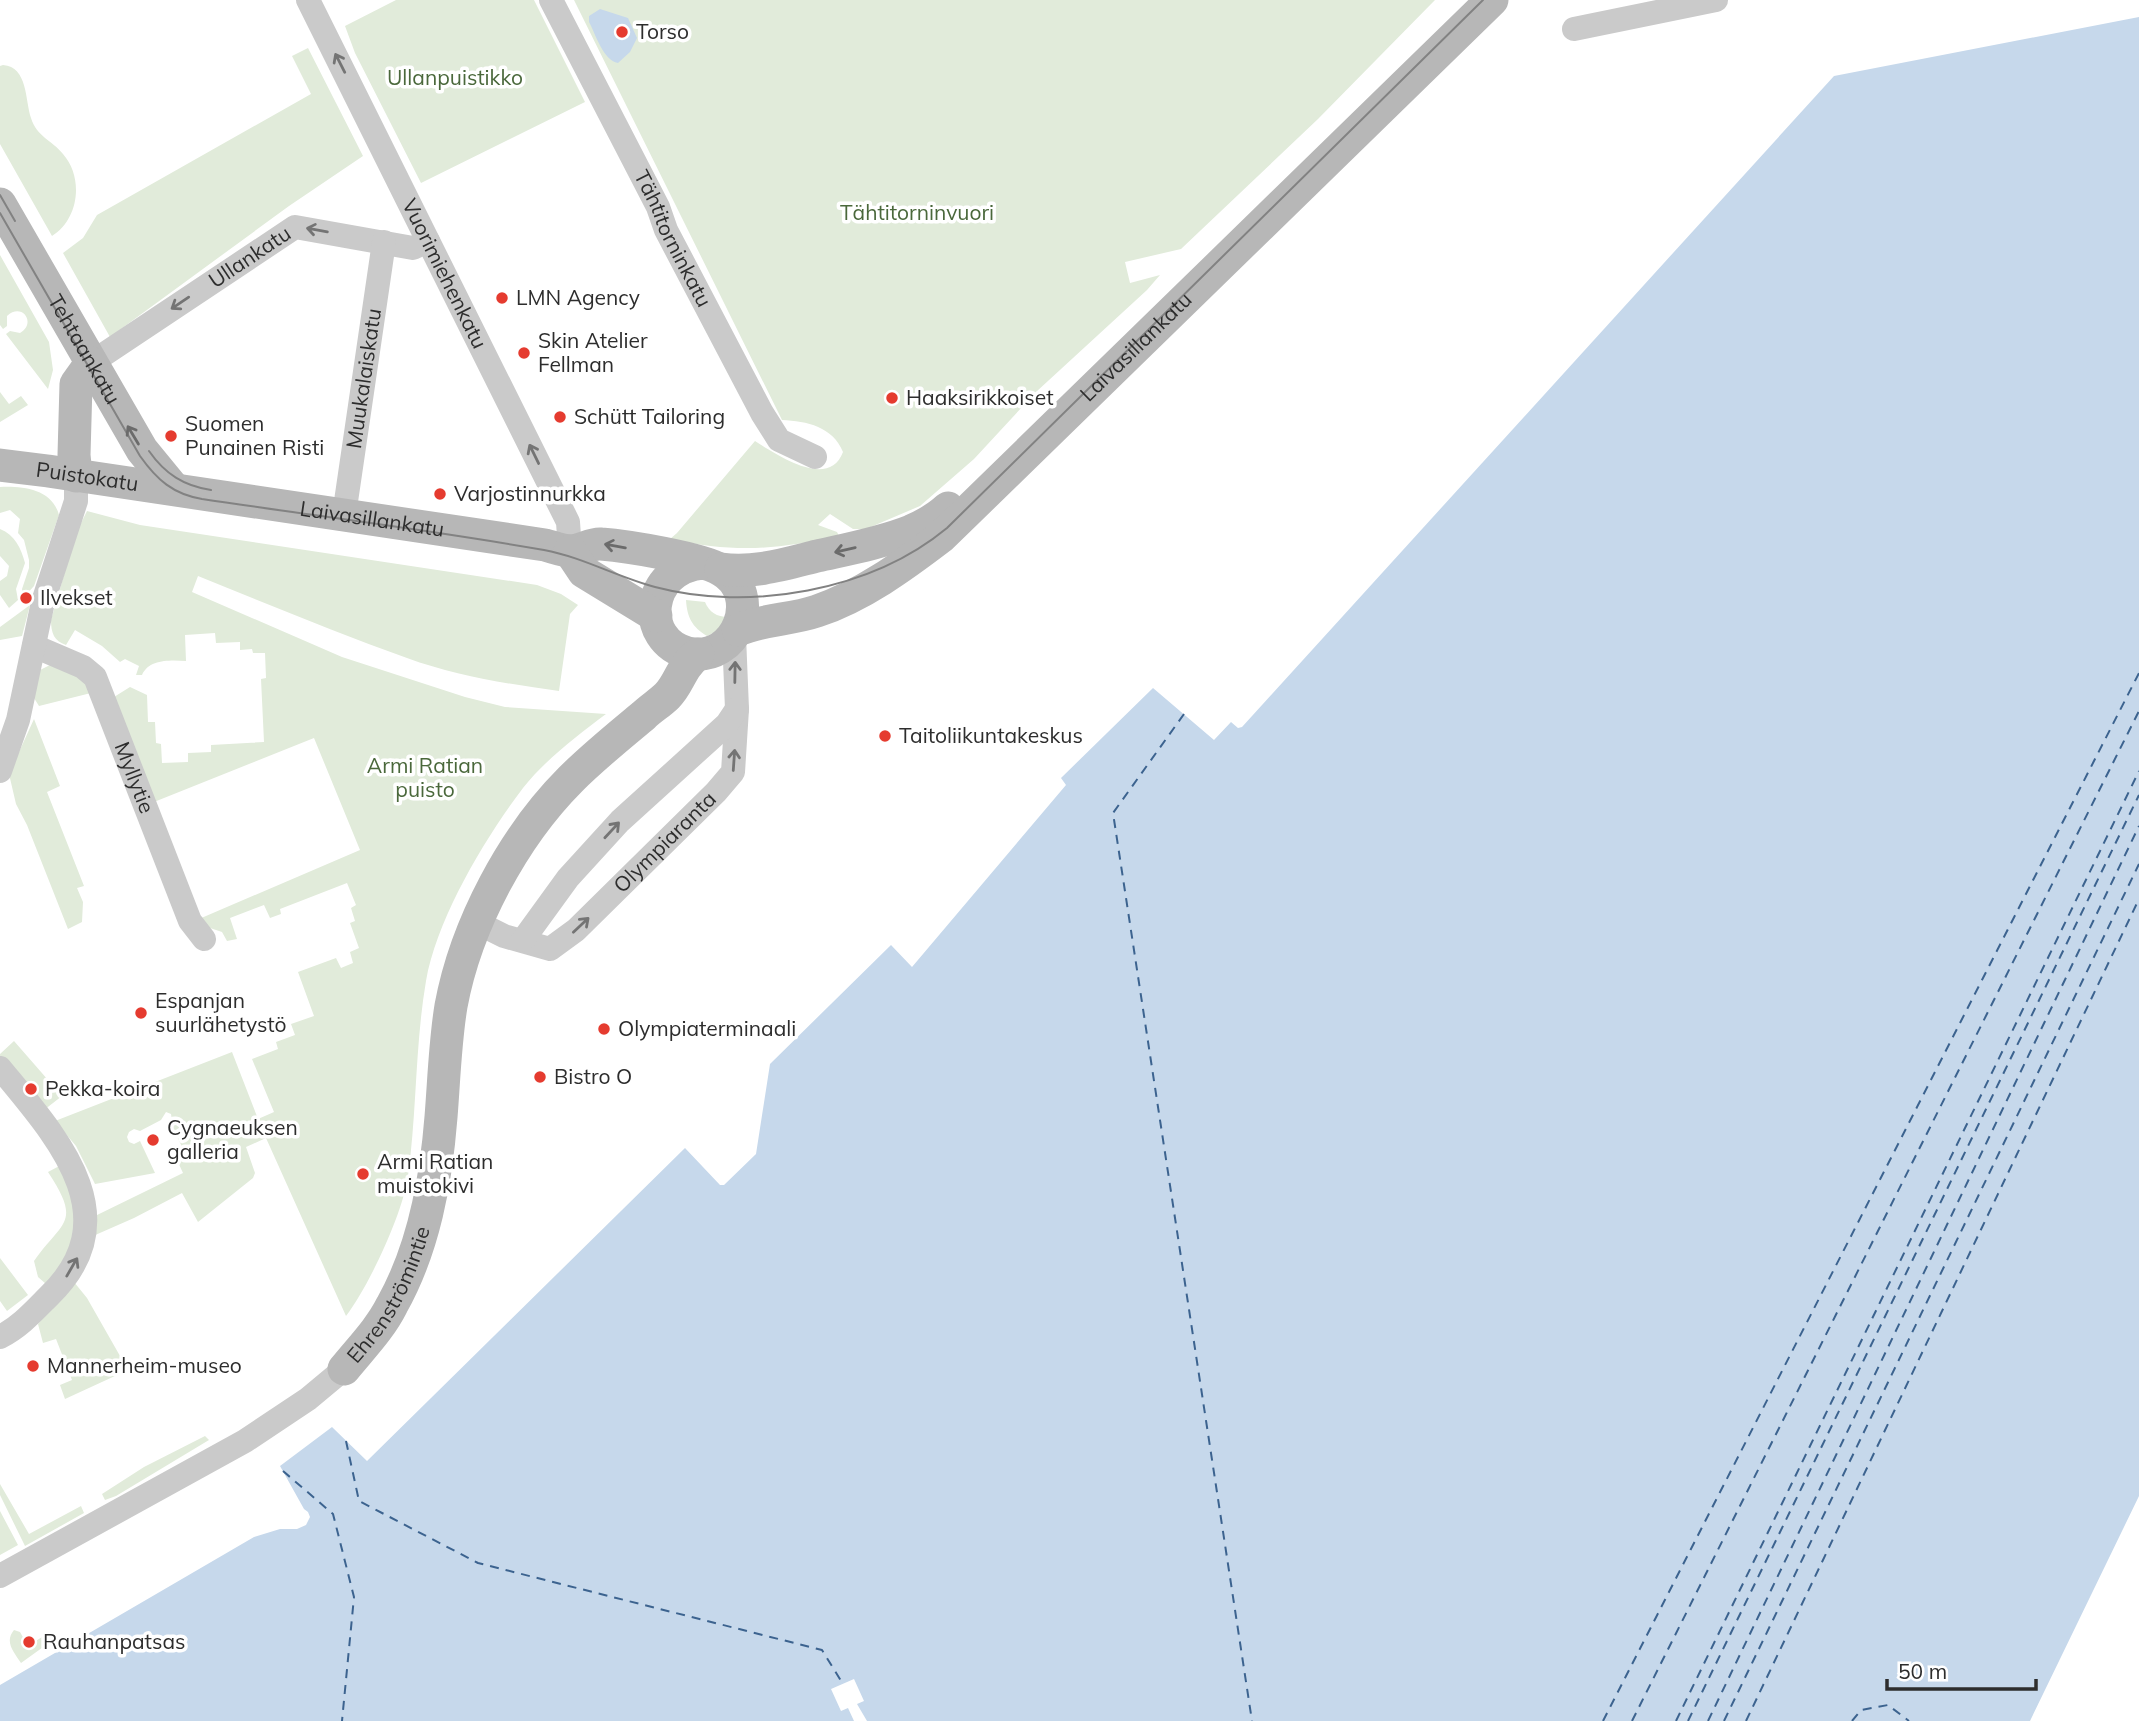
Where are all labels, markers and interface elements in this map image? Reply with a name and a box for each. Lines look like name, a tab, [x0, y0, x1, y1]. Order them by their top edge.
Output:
place label: Torso	[636, 18, 689, 44]
marker: Torso	[614, 24, 630, 40]
one-way arrow	[333, 53, 346, 74]
park label: Ullanpuistikko	[387, 64, 523, 90]
street label: Tähtitorninkatu	[629, 165, 718, 311]
street label: Vuorimiehenkatu	[397, 194, 494, 353]
park label: Tähtitorninvuori	[840, 199, 994, 225]
street label: Ullankatu	[203, 220, 295, 293]
one-way arrow	[306, 222, 329, 236]
place label: LMN Agency	[516, 284, 640, 310]
street label: Laivasillankatu	[1074, 286, 1197, 406]
street label: Tehtaankatu	[43, 289, 127, 409]
marker: LMN Agency	[494, 290, 510, 306]
one-way arrow	[171, 296, 190, 310]
street label: Muukalaiskatu	[340, 306, 386, 450]
place label: Skin Atelier Fellman	[538, 327, 648, 377]
marker: Skin Atelier Fellman	[516, 345, 532, 361]
place label: Haaksirikkoiset	[906, 384, 1053, 410]
marker: Haaksirikkoiset	[884, 390, 900, 406]
place label: Schütt Tailoring	[574, 403, 725, 429]
marker: Schütt Tailoring	[552, 409, 568, 425]
place label: Suomen Punainen Risti	[185, 410, 324, 460]
one-way arrow	[126, 425, 140, 445]
marker: Suomen Punainen Risti	[163, 428, 179, 444]
one-way arrow	[526, 444, 540, 465]
street label: Puistokatu	[35, 456, 140, 496]
place label: Varjostinnurkka	[454, 480, 606, 506]
marker: Varjostinnurkka	[432, 486, 448, 502]
street label: Laivasillankatu	[298, 495, 446, 542]
one-way arrow	[604, 539, 627, 552]
one-way arrow	[834, 544, 857, 557]
place label: Ilvekset	[40, 584, 113, 610]
marker: Ilvekset	[18, 590, 34, 606]
one-way arrow	[728, 661, 742, 684]
place label: Taitoliikuntakeskus	[899, 722, 1083, 748]
marker: Taitoliikuntakeskus	[877, 728, 893, 744]
street label: Myllytie	[110, 738, 161, 817]
one-way arrow	[728, 749, 741, 772]
park label: Armi Ratian puisto	[367, 752, 483, 802]
street label: Olympiaranta	[608, 785, 721, 898]
one-way arrow	[603, 822, 620, 839]
one-way arrow	[572, 916, 589, 933]
place label: Espanjan suurlähetystö	[155, 987, 287, 1037]
marker: Espanjan suurlähetystö	[133, 1005, 149, 1021]
place label: Olympiaterminaali	[618, 1015, 796, 1041]
marker: Olympiaterminaali	[596, 1021, 612, 1037]
place label: Bistro O	[554, 1063, 632, 1089]
marker: Bistro O	[532, 1069, 548, 1085]
place label: Pekka-koira	[45, 1075, 160, 1101]
marker: Pekka-koira	[23, 1081, 39, 1097]
place label: Cygnaeuksen galleria	[167, 1114, 298, 1164]
marker: Cygnaeuksen galleria	[145, 1132, 161, 1148]
place label: Armi Ratian muistokivi	[377, 1148, 493, 1198]
marker: Armi Ratian muistokivi	[355, 1166, 371, 1182]
street label: Ehrenströmintie	[341, 1223, 435, 1368]
one-way arrow	[65, 1258, 79, 1278]
place label: Mannerheim-museo	[47, 1352, 242, 1378]
marker: Mannerheim-museo	[25, 1358, 41, 1374]
place label: Rauhanpatsas	[43, 1628, 185, 1654]
marker: Rauhanpatsas	[21, 1634, 37, 1650]
scale bar	[1887, 1648, 2036, 1692]
text: 50 m	[1898, 1658, 1947, 1684]

